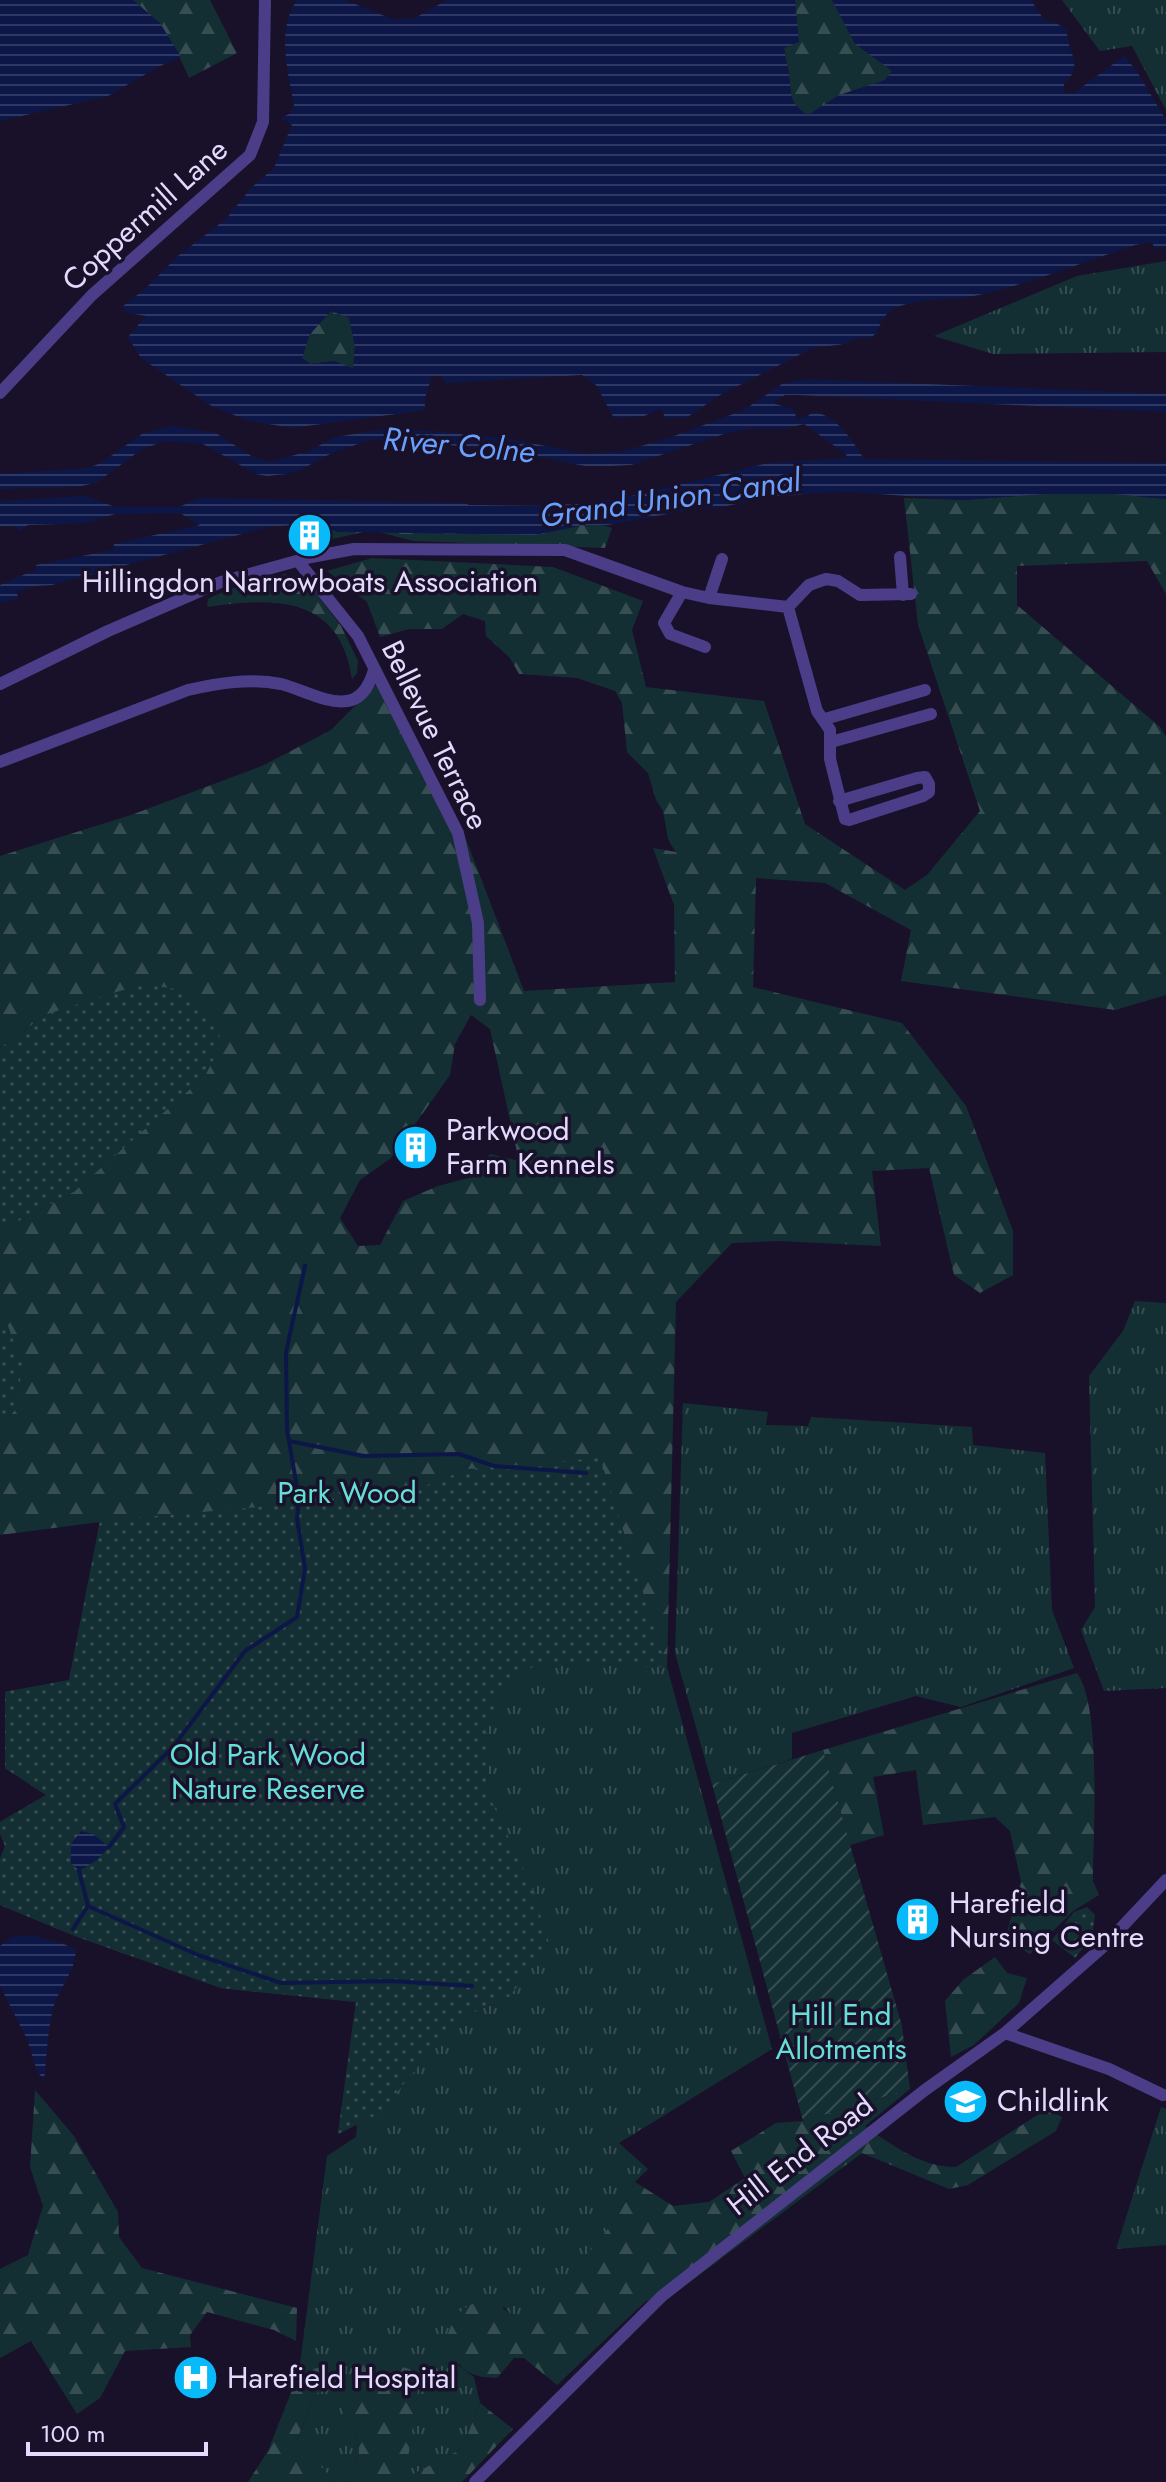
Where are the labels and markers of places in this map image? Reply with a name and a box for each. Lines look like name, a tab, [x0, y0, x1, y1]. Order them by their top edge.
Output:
building icon: Hillingdon Narrowboats Association	[286, 512, 334, 560]
place label: Hillingdon Narrowboats Association	[82, 560, 538, 603]
place label: Parkwood Farm Kennels	[446, 1108, 615, 1185]
building icon: Parkwood Farm Kennels	[391, 1123, 439, 1171]
place label: Harefield Nursing Centre	[949, 1881, 1144, 1958]
building icon: Harefield Nursing Centre	[894, 1896, 942, 1944]
school or university icon: Childlink	[942, 2077, 990, 2125]
place label: Childlink	[997, 2079, 1110, 2122]
hospital icon: Harefield Hospital	[172, 2354, 220, 2402]
place label: Harefield Hospital	[227, 2356, 456, 2399]

